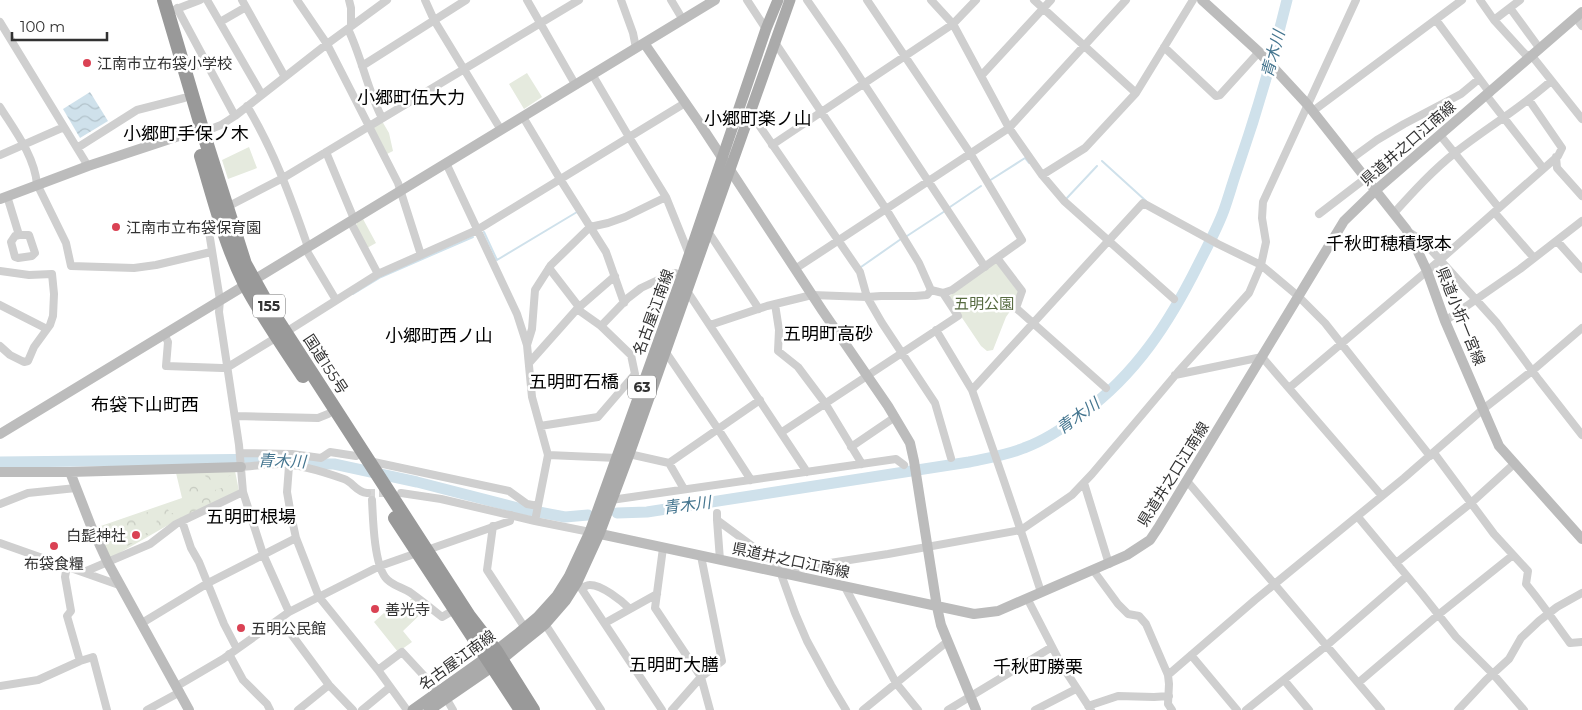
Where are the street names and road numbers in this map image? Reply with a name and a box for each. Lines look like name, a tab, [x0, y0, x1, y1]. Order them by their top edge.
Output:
street label: 県道井之口江南線	[1356, 96, 1460, 190]
street label: 県道小折一宮線	[1433, 264, 1489, 368]
street label: 名古屋江南線	[629, 266, 677, 358]
road number: 155	[253, 294, 285, 318]
street label: 国道155号	[300, 331, 352, 397]
road number: 63	[628, 376, 656, 398]
street label: 県道井之口江南線	[1133, 418, 1213, 530]
street label: 県道井之口江南線	[730, 538, 852, 582]
street label: 名古屋江南線	[415, 626, 499, 694]

